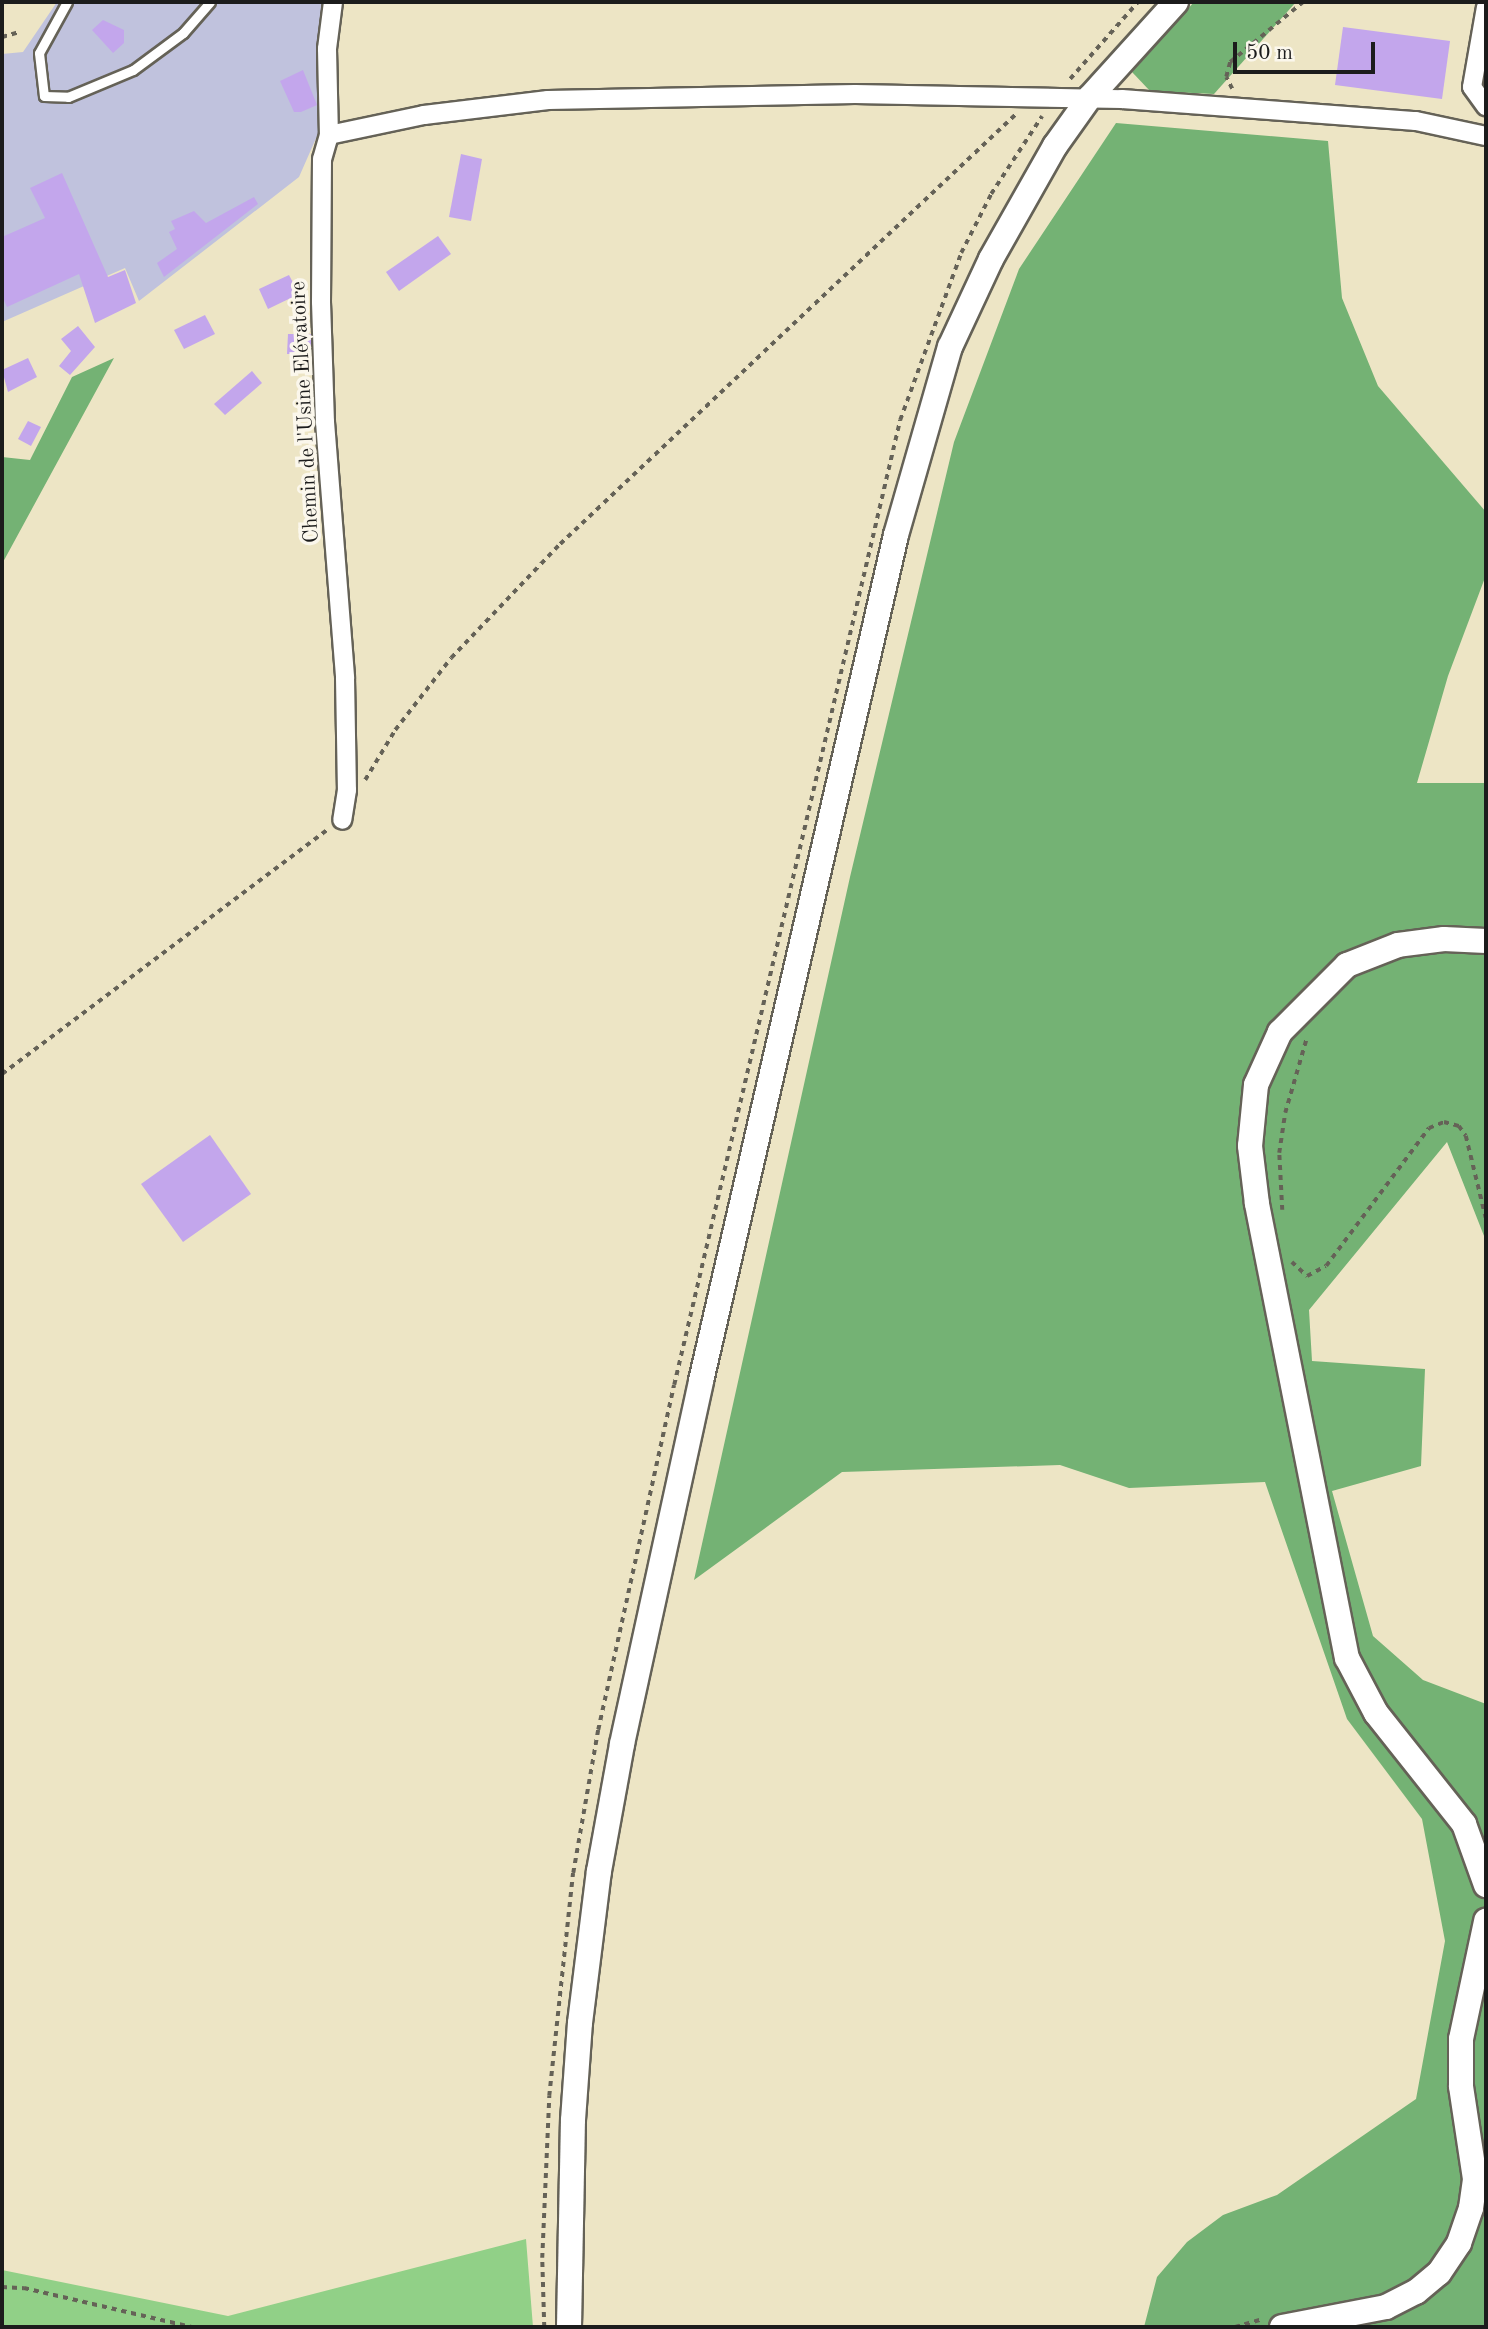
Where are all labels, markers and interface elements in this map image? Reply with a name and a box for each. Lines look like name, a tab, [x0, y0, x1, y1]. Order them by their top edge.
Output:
scale bar	[1236, 28, 1378, 72]
text: 50 m	[1246, 43, 1293, 64]
street label: Chemin de l'Usine Elévatoire	[287, 280, 325, 544]

